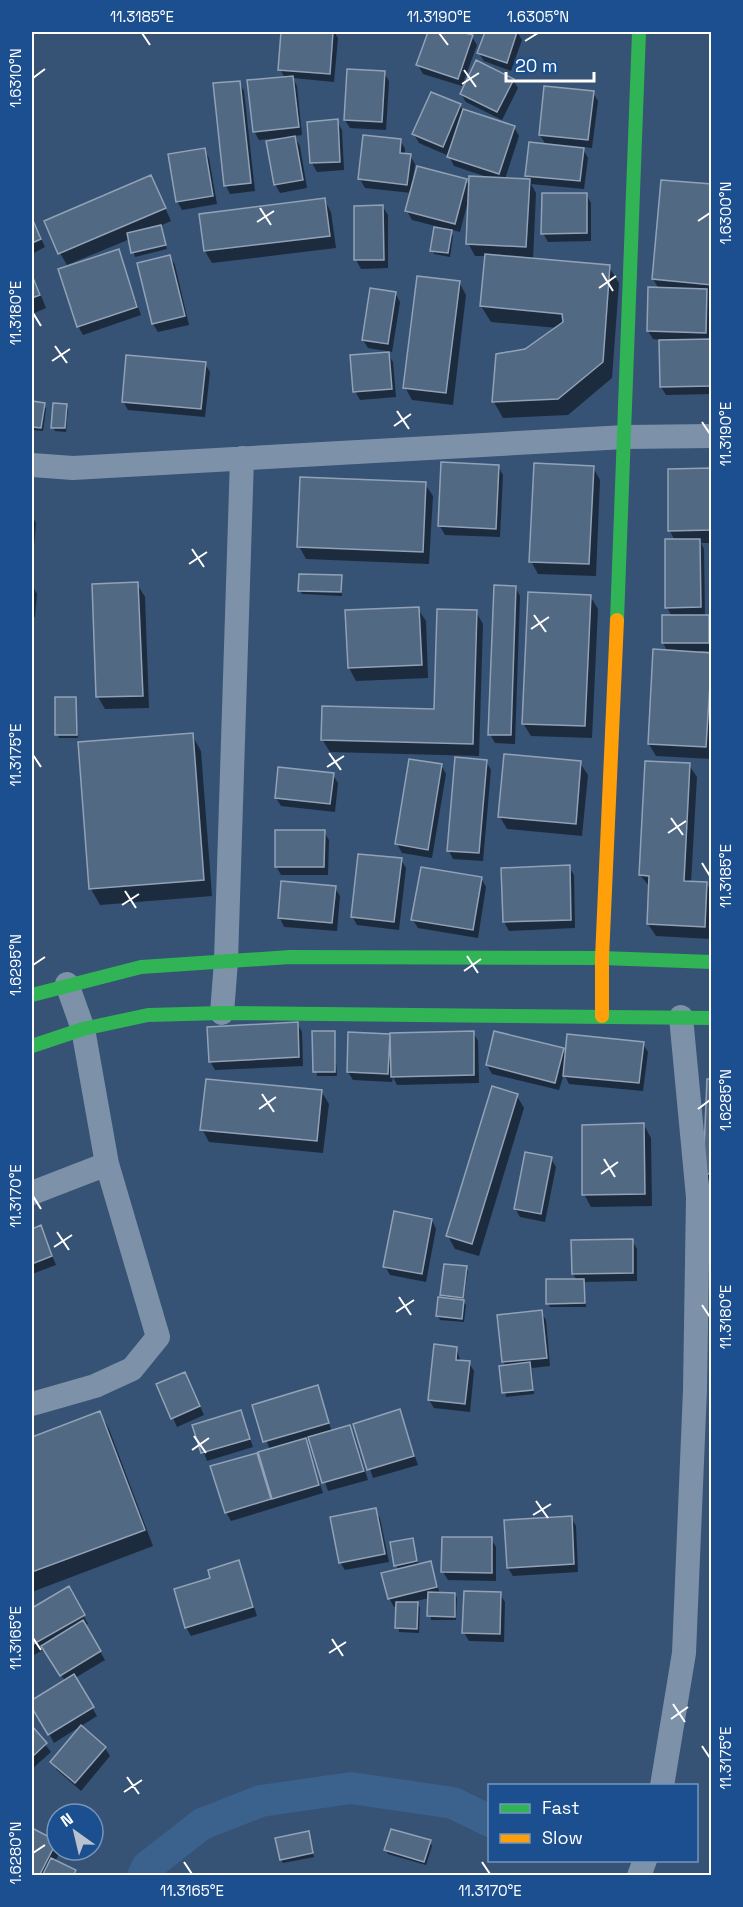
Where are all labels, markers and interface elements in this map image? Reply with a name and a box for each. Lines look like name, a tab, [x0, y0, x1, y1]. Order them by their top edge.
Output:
text: 11.3185°E	[110, 7, 174, 26]
text: 11.3190°E	[407, 7, 471, 26]
text: 1.6305°N	[507, 7, 569, 26]
scale bar	[506, 45, 594, 83]
text: 1.6310°N	[6, 48, 25, 108]
text: 20 m	[515, 54, 558, 77]
text: 1.6300°N	[716, 181, 735, 245]
text: 11.3180°E	[6, 281, 25, 345]
text: 11.3190°E	[716, 402, 735, 466]
text: 11.3175°E	[6, 723, 25, 787]
text: 11.3185°E	[716, 844, 735, 908]
text: 1.6295°N	[6, 934, 25, 996]
text: 1.6285°N	[716, 1069, 735, 1131]
text: 11.3170°E	[6, 1164, 25, 1228]
text: 11.3180°E	[716, 1285, 735, 1349]
text: 11.3165°E	[6, 1606, 25, 1670]
text: 11.3175°E	[716, 1726, 735, 1790]
legend	[488, 1784, 698, 1862]
text: Fast	[542, 1796, 579, 1819]
north arrow	[45, 1802, 105, 1862]
text: N	[57, 1808, 77, 1832]
text: 1.6280°N	[6, 1822, 25, 1884]
text: Slow	[542, 1826, 583, 1849]
text: 11.3165°E	[160, 1881, 224, 1900]
text: 11.3170°E	[458, 1881, 522, 1900]

